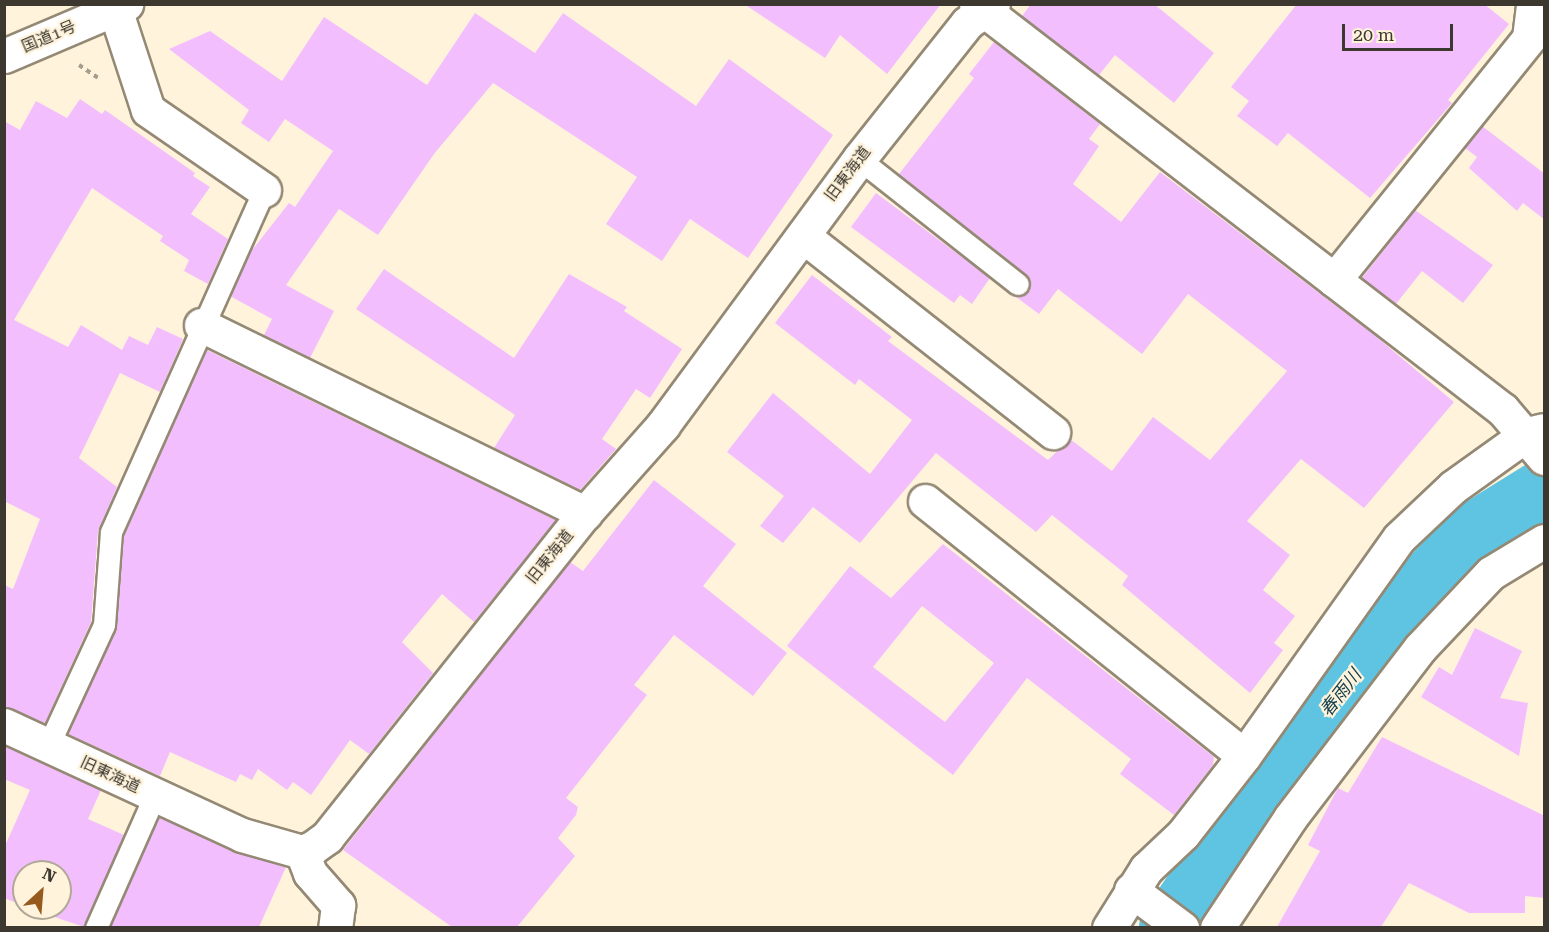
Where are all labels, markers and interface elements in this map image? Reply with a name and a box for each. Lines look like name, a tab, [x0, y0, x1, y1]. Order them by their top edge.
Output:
scale bar	[1345, 12, 1456, 50]
street label: 国道1号	[19, 17, 79, 57]
text: 20 m	[1353, 24, 1394, 45]
street label: 旧東海道	[821, 143, 875, 205]
street label: 旧東海道	[522, 526, 578, 588]
water label: 春雨川	[1316, 665, 1366, 721]
street label: 旧東海道	[77, 753, 143, 797]
north arrow	[12, 860, 72, 920]
text: N	[40, 864, 59, 886]

